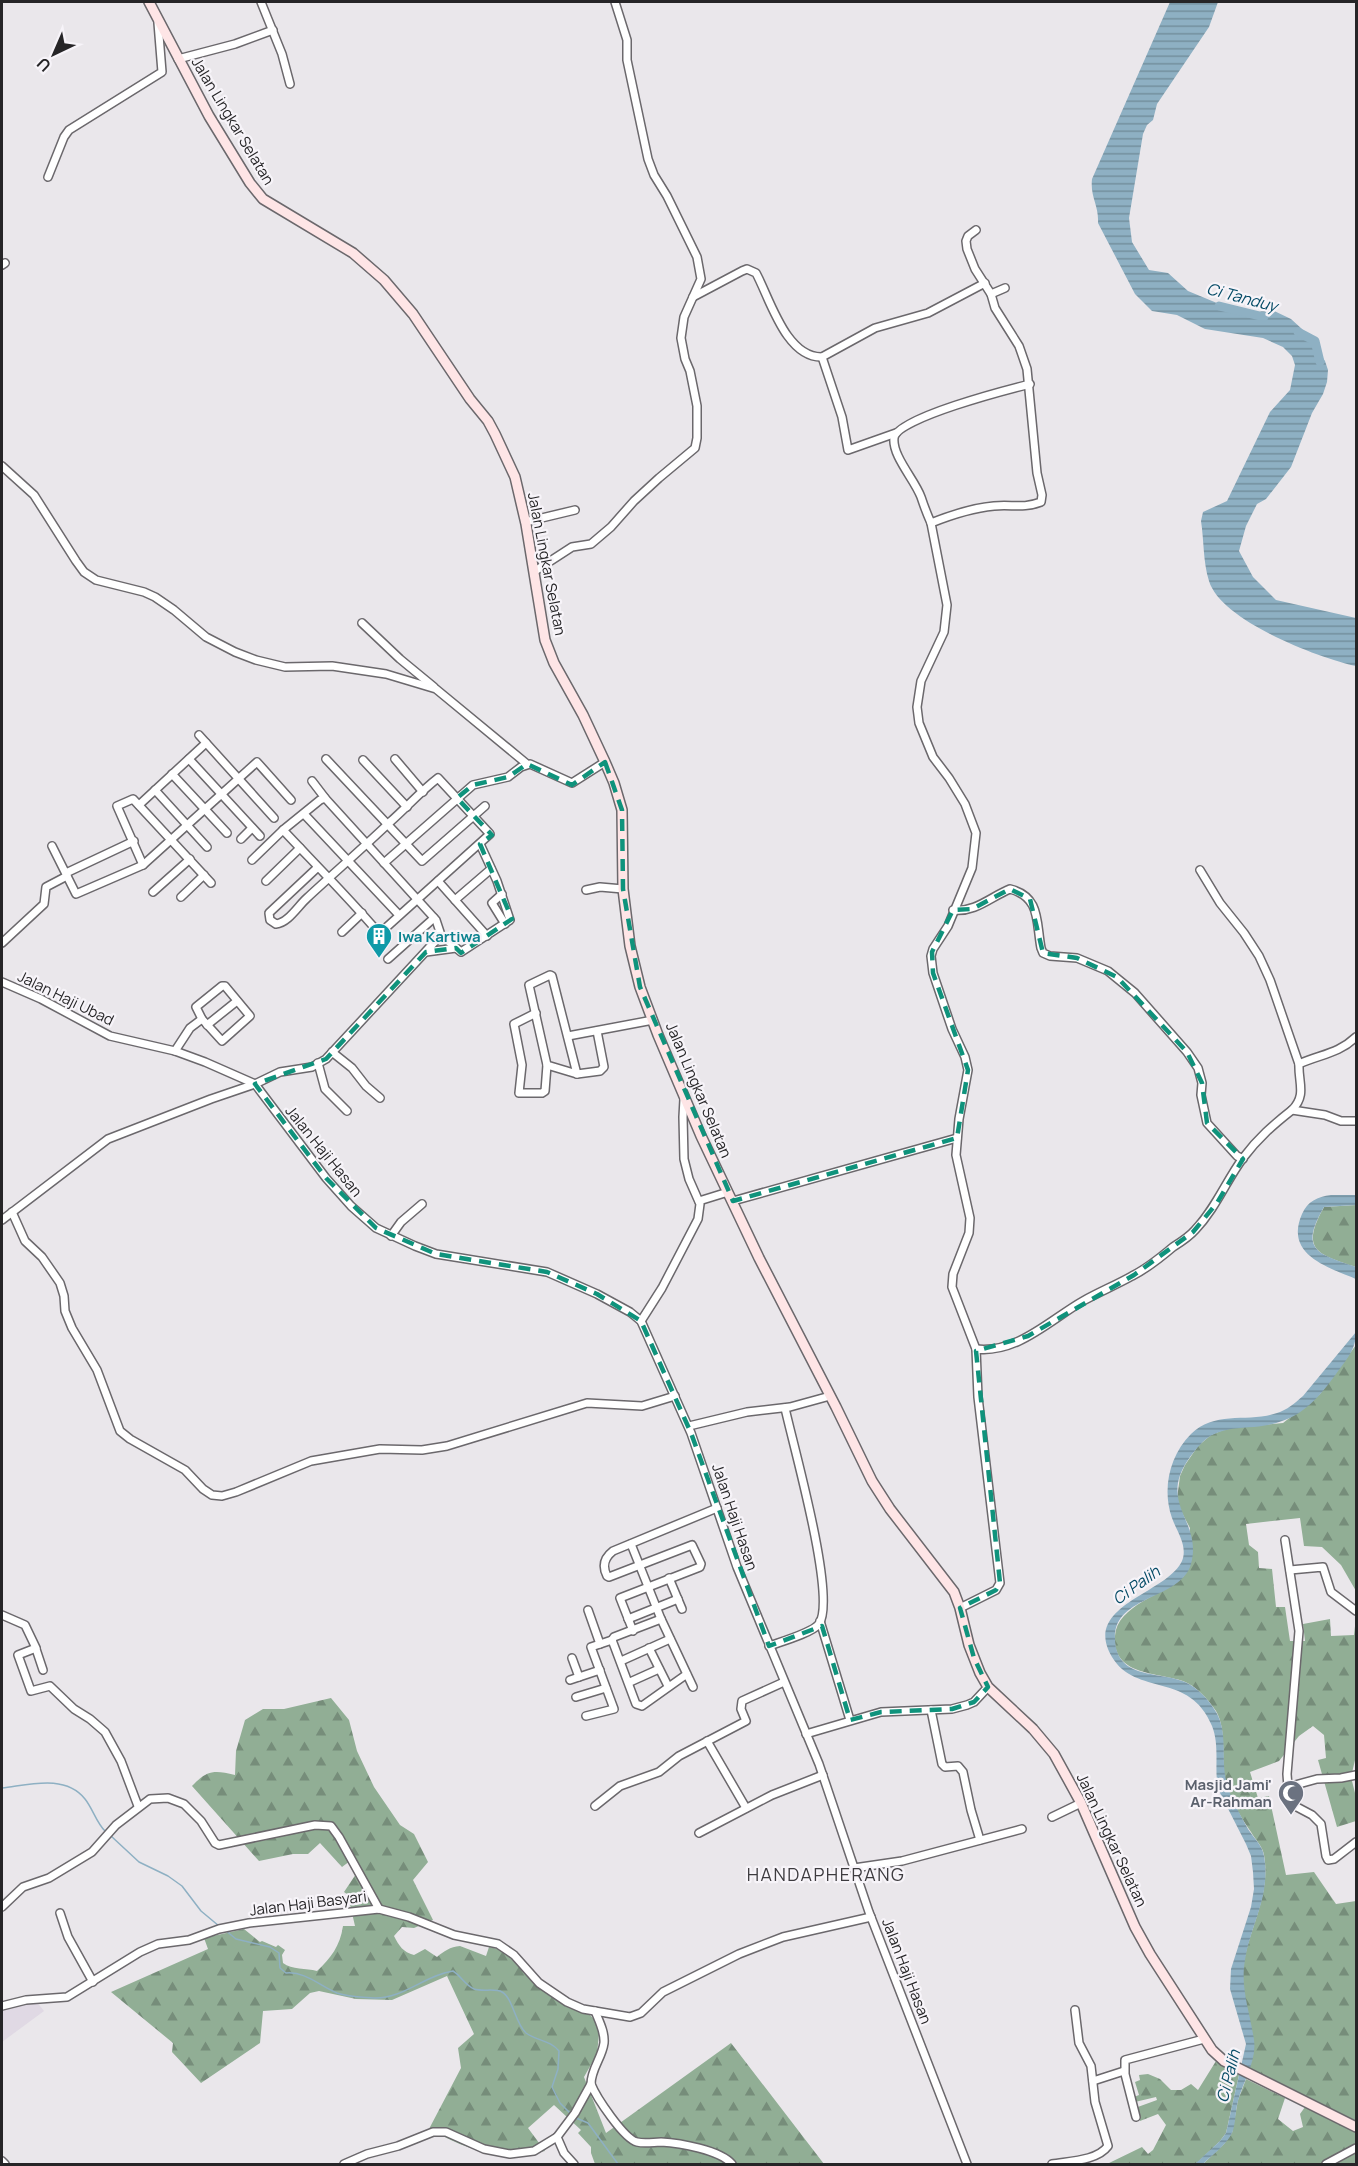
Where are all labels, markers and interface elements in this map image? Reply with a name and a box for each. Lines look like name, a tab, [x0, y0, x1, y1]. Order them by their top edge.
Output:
north arrow	[24, 24, 84, 84]
text: U	[32, 53, 55, 77]
street label: Jalan Lingkar Selatan	[187, 53, 279, 189]
water label: Ci Tanduy	[1204, 277, 1282, 318]
street label: Jalan Lingkar Selatan	[523, 491, 571, 637]
building icon: Iwa Kartiwa	[364, 921, 394, 959]
place label: Iwa Kartiwa	[398, 926, 481, 947]
street label: Jalan Haji Ubad	[14, 966, 118, 1030]
street label: Jalan Lingkar Selatan	[661, 1019, 737, 1161]
street label: Jalan Haji Hasan	[281, 1101, 367, 1201]
street label: Jalan Haji Hasan	[707, 1461, 763, 1573]
water label: Ci Palih	[1108, 1560, 1165, 1610]
street label: Jalan Lingkar Selatan	[1072, 1770, 1152, 1910]
place label: Masjid Jami' Ar-Rahman	[1185, 1774, 1272, 1812]
mosque icon: Masjid Jami' Ar-Rahman	[1276, 1778, 1306, 1816]
district label: HANDAPHERANG	[747, 1862, 905, 1886]
street label: Jalan Haji Basyari	[248, 1885, 368, 1921]
street label: Jalan Haji Hasan	[877, 1915, 937, 2027]
water label: Ci Palih	[1211, 2047, 1245, 2105]

